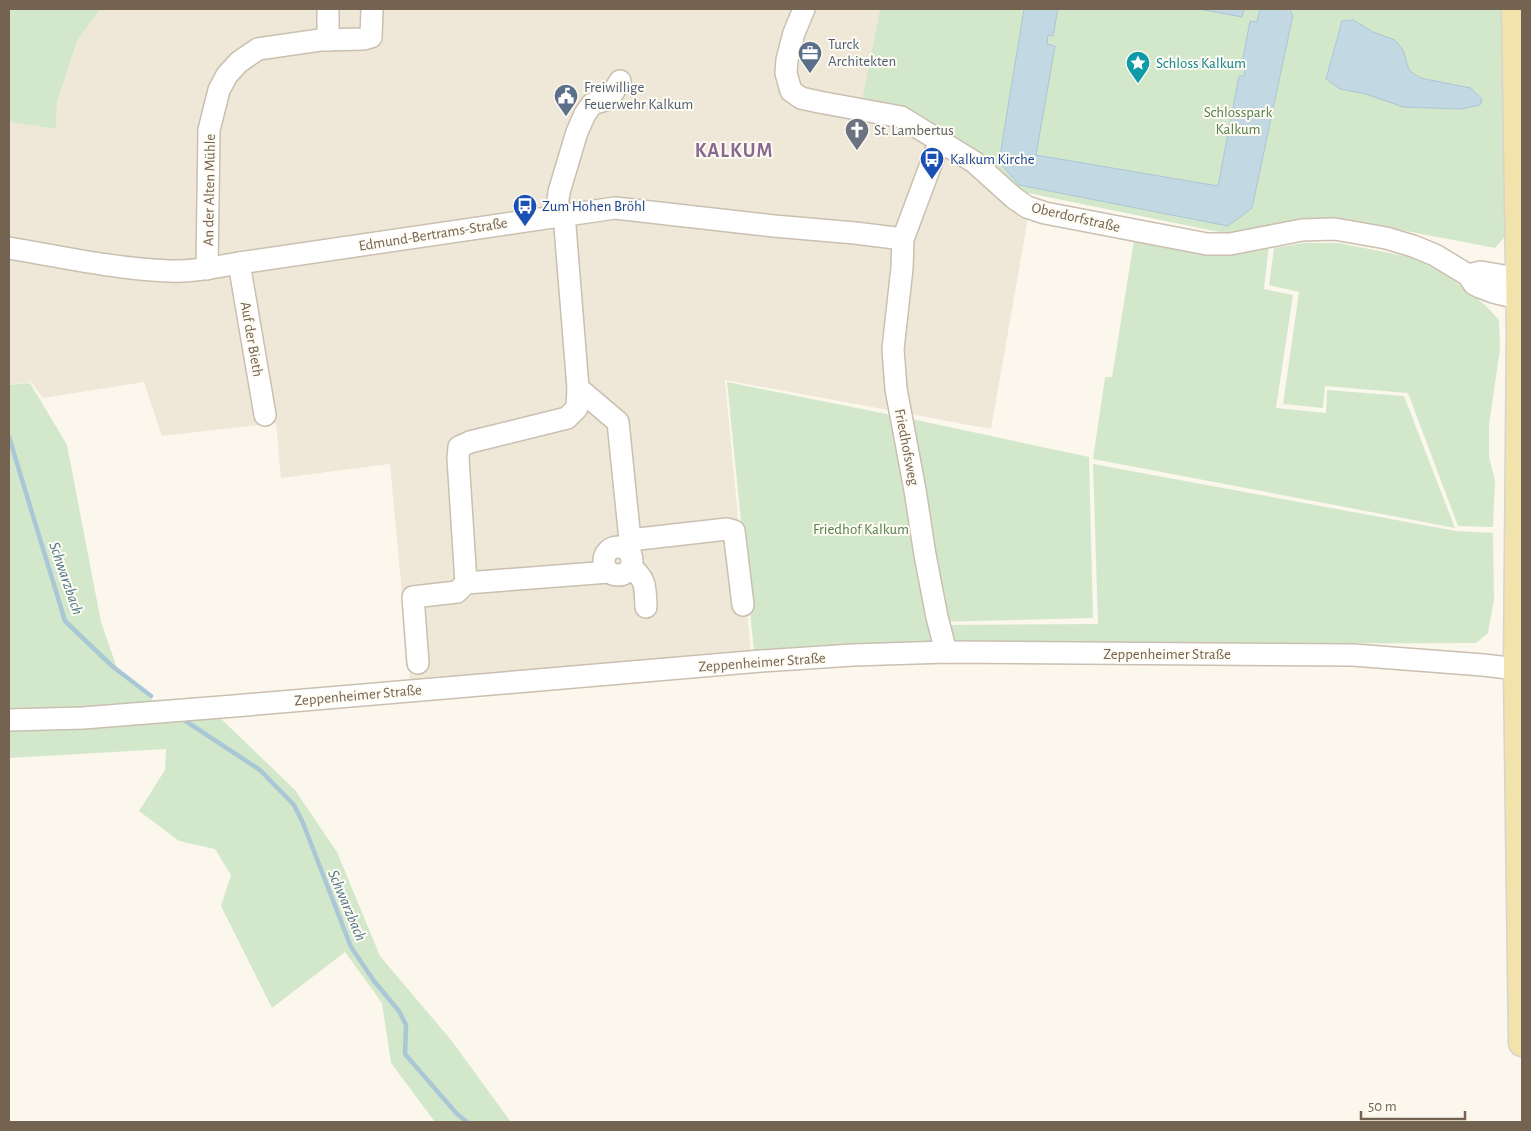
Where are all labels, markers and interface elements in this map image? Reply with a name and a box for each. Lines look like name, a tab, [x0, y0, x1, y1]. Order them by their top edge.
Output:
place label: Turck Architekten	[828, 37, 896, 69]
office icon: Turck Architekten	[797, 40, 823, 74]
place icon: Schloss Kalkum	[1125, 50, 1151, 84]
place label: Schloss Kalkum	[1156, 56, 1246, 71]
place label: Freiwillige Feuerwehr Kalkum	[584, 80, 693, 112]
public building icon: Freiwillige Feuerwehr Kalkum	[553, 83, 579, 117]
park label: Schlosspark Kalkum	[1204, 105, 1272, 137]
church icon: St. Lambertus	[844, 117, 870, 151]
place label: St. Lambertus	[874, 123, 954, 138]
street label: An der Alten Mühle	[201, 134, 218, 246]
district label: KALKUM	[695, 141, 773, 161]
bus stop icon: Kalkum Kirche	[919, 146, 945, 180]
place label: Kalkum Kirche	[950, 152, 1035, 167]
bus stop icon: Zum Hohen Bröhl	[512, 193, 538, 227]
place label: Zum Hohen Bröhl	[542, 199, 646, 214]
street label: Oberdorfstraße	[1030, 200, 1122, 235]
street label: Edmund-Bertrams-Straße	[358, 215, 509, 254]
street label: Auf der Bieth	[238, 300, 266, 378]
street label: Friedhofsweg	[892, 407, 921, 488]
park label: Friedhof Kalkum	[813, 522, 909, 537]
water label: Schwarzbach	[46, 540, 86, 617]
street label: Zeppenheimer Straße	[1103, 647, 1231, 662]
street label: Zeppenheimer Straße	[698, 651, 826, 674]
street label: Zeppenheimer Straße	[294, 682, 422, 709]
water label: Schwarzbach	[325, 867, 369, 943]
scale bar	[1361, 1088, 1465, 1120]
text: 50 m	[1368, 1099, 1397, 1114]

